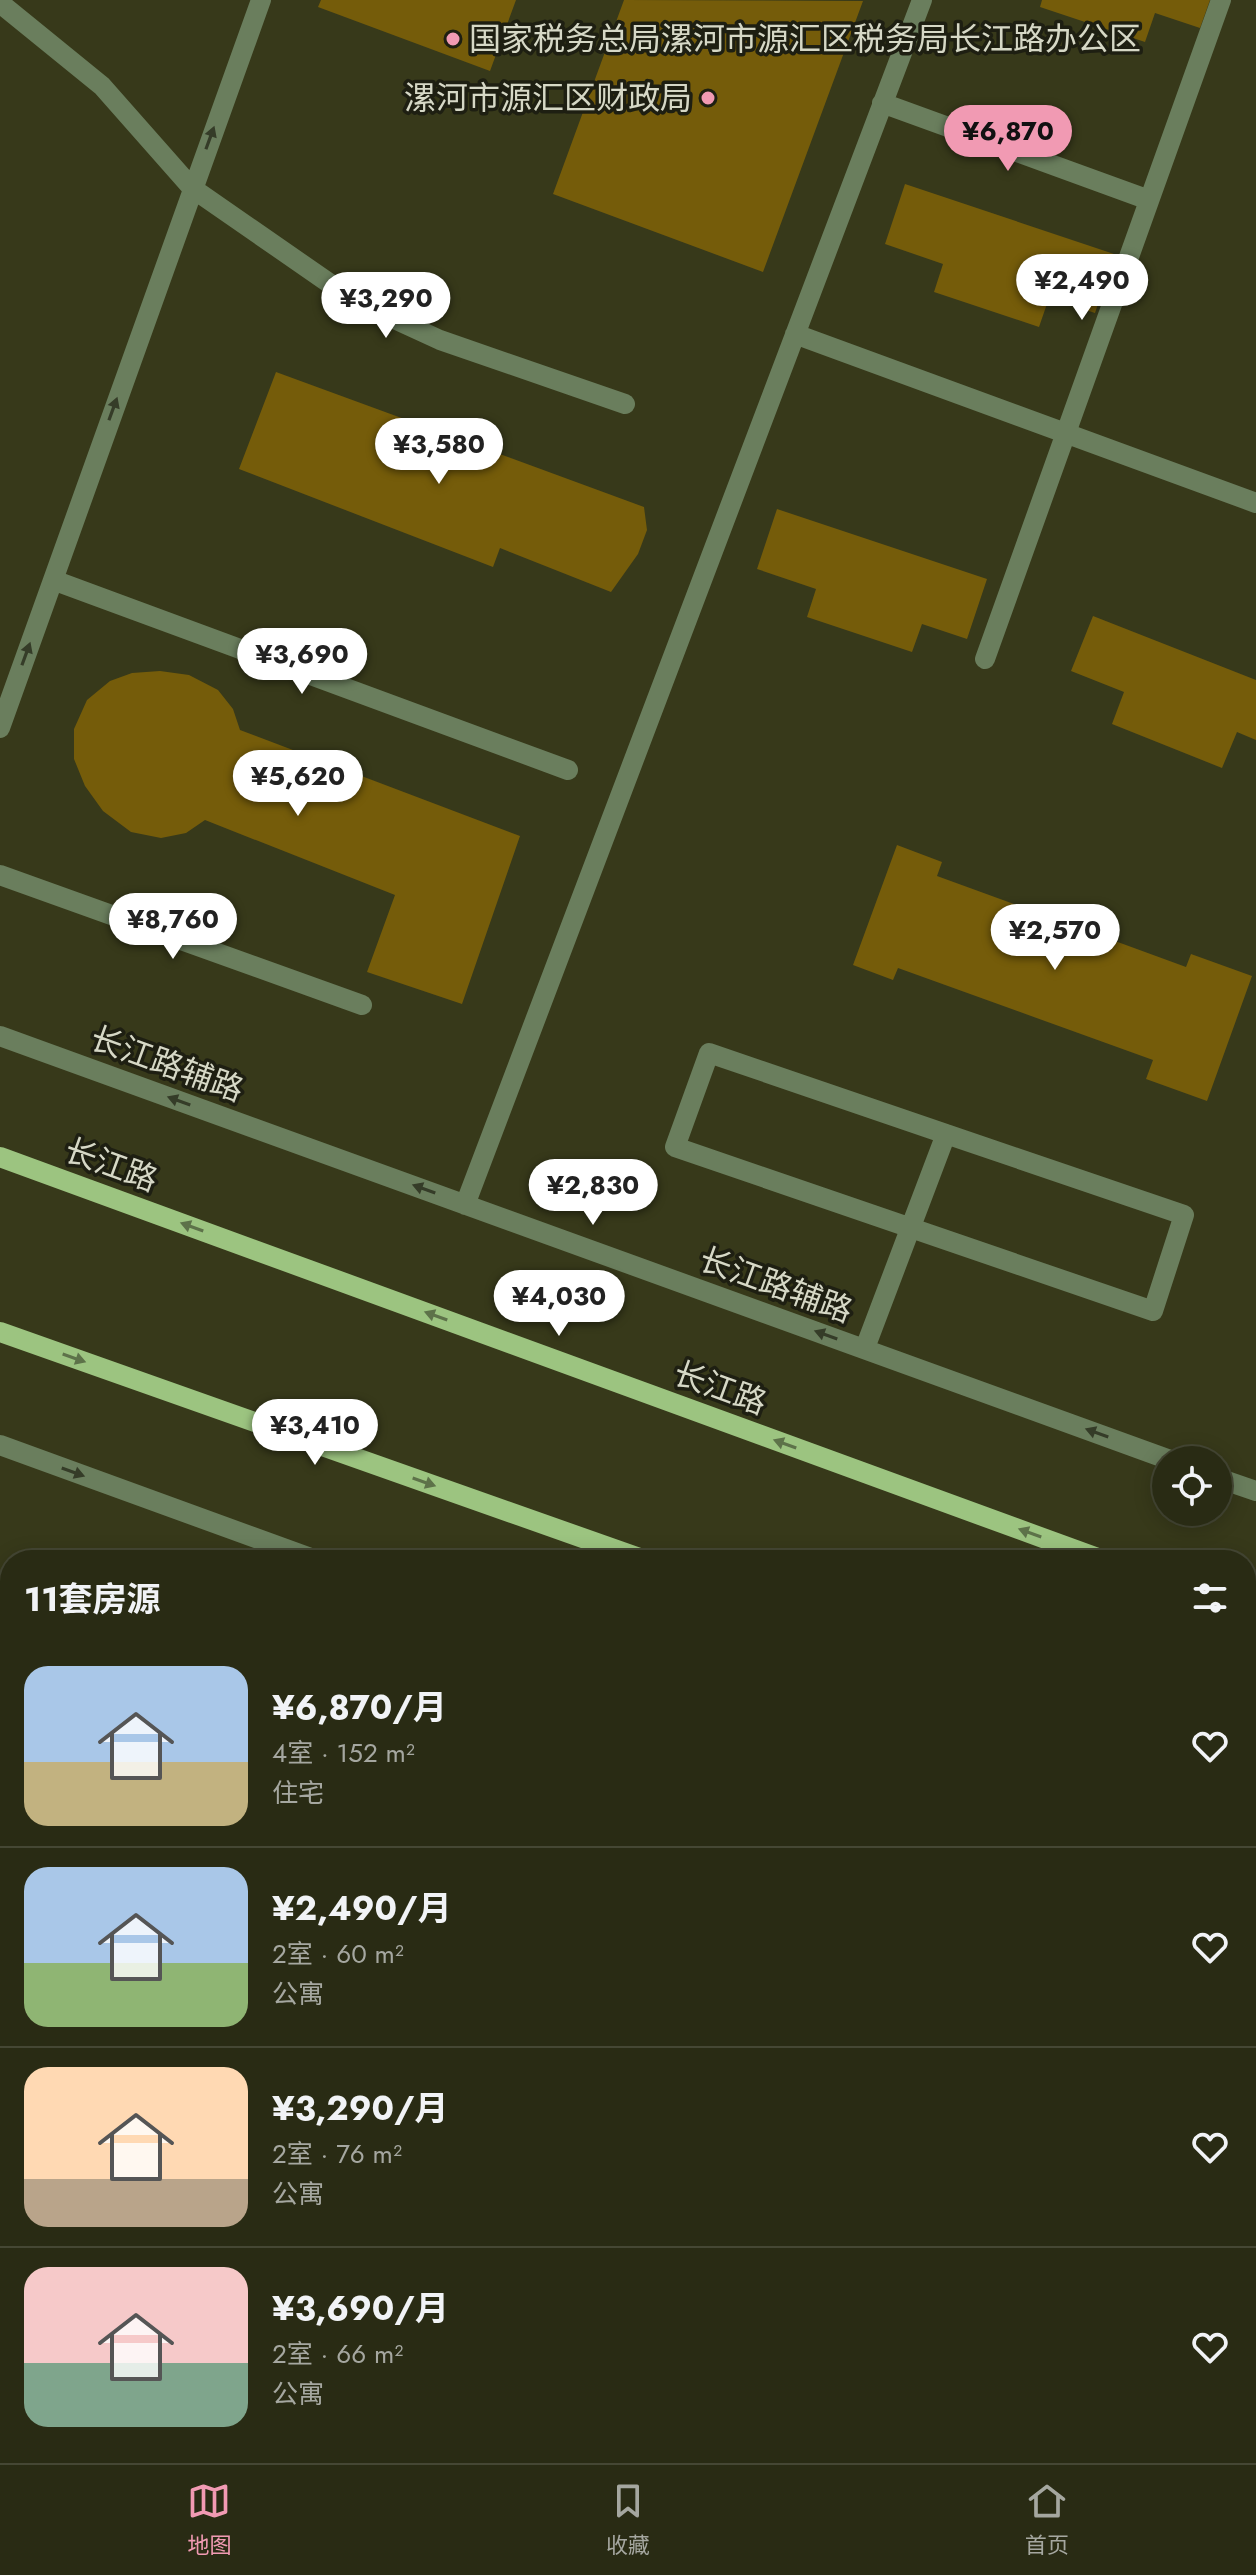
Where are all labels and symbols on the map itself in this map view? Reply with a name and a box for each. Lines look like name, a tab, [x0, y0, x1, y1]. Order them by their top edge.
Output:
place label: 国家税务总局漯河市源汇区税务局长江路办公区	[469, 16, 1141, 62]
marker: 国家税务总局漯河市源汇区税务局长江路办公区	[444, 30, 462, 48]
place label: 漯河市源汇区财政局	[404, 75, 692, 121]
marker: 漯河市源汇区财政局	[699, 89, 717, 107]
pin: ¥6,870	[943, 105, 1073, 173]
one-way arrow	[204, 126, 217, 150]
pin: ¥2,490	[1017, 254, 1147, 322]
pin: ¥3,290	[321, 272, 451, 340]
one-way arrow	[108, 397, 120, 421]
pin: ¥3,580	[374, 418, 504, 486]
pin: ¥3,690	[237, 628, 367, 696]
one-way arrow	[20, 642, 33, 666]
pin: ¥5,620	[233, 750, 363, 818]
pin: ¥8,760	[108, 893, 238, 961]
pin: ¥2,570	[990, 904, 1120, 972]
street label: 长江路辅路	[84, 1015, 250, 1113]
one-way arrow	[167, 1094, 191, 1107]
street label: 长江路	[58, 1127, 164, 1203]
pin: ¥2,830	[528, 1159, 658, 1227]
one-way arrow	[411, 1183, 435, 1195]
one-way arrow	[180, 1220, 204, 1233]
street label: 长江路辅路	[693, 1236, 859, 1334]
pin: ¥4,030	[494, 1270, 624, 1338]
one-way arrow	[424, 1309, 448, 1322]
one-way arrow	[814, 1328, 838, 1340]
street label: 长江路	[667, 1350, 773, 1426]
one-way arrow	[62, 1353, 86, 1365]
pin: ¥3,410	[250, 1399, 380, 1467]
one-way arrow	[1085, 1426, 1109, 1439]
one-way arrow	[773, 1437, 797, 1450]
one-way arrow	[61, 1466, 85, 1478]
one-way arrow	[413, 1476, 437, 1489]
one-way arrow	[1017, 1526, 1041, 1539]

